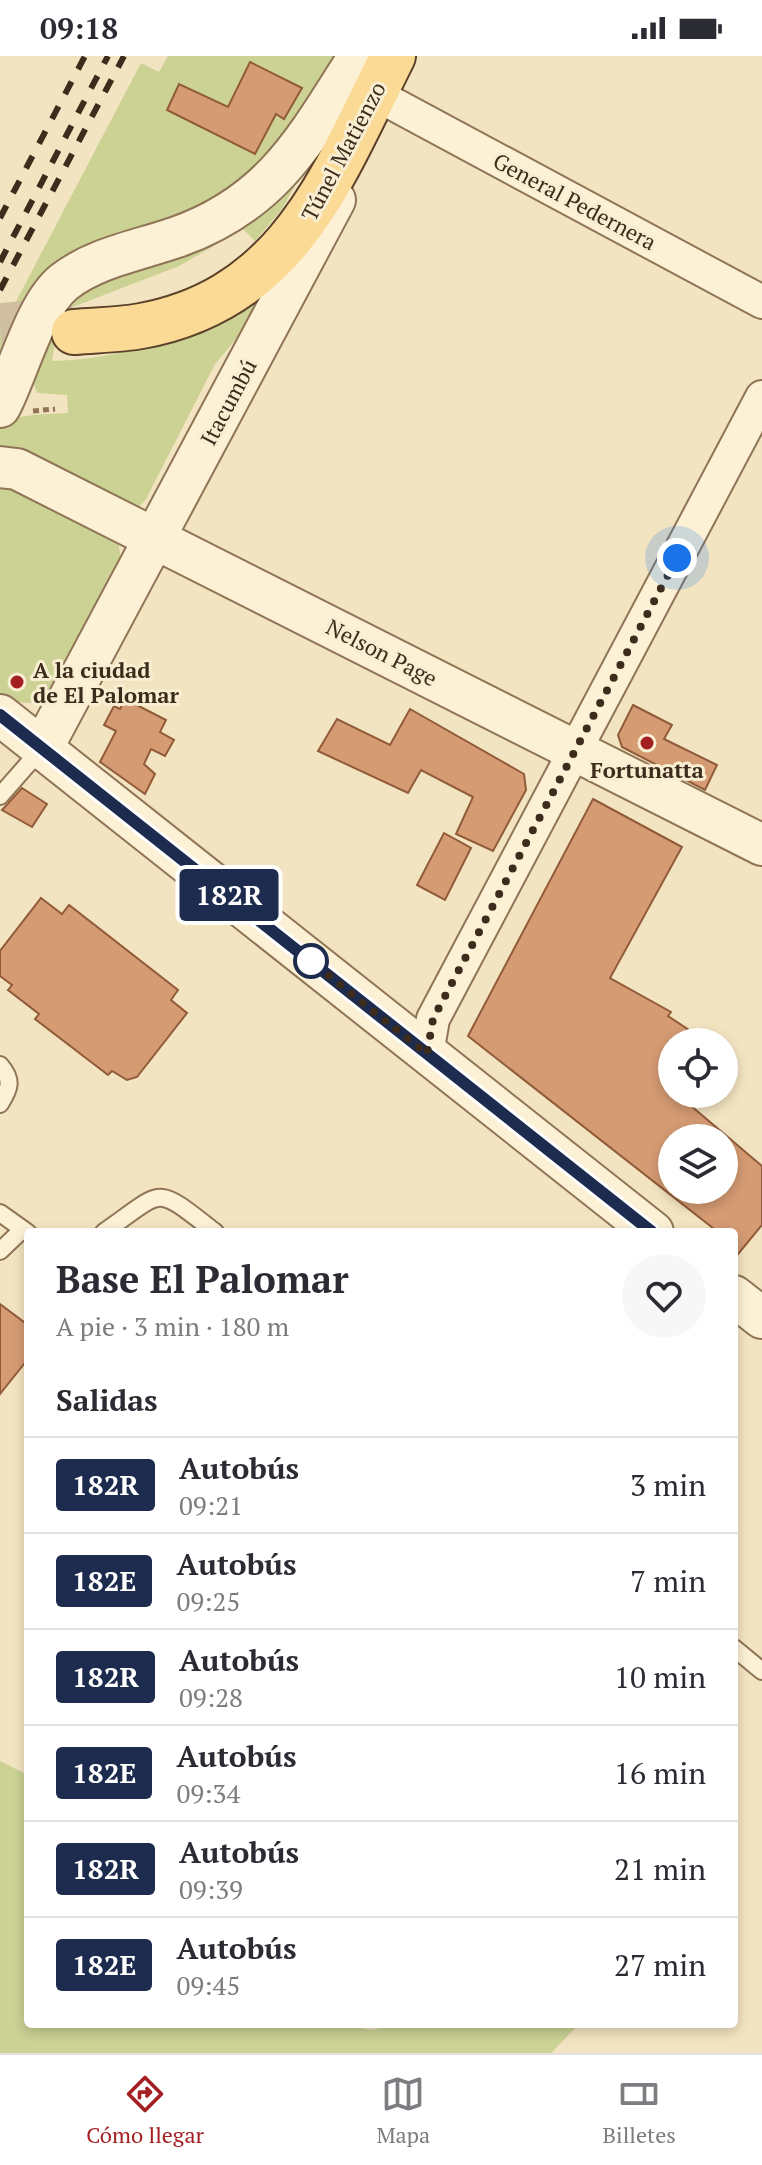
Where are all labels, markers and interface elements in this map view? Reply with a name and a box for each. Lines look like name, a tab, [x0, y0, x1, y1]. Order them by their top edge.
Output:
text: 09:18	[40, 8, 118, 48]
street label: Túnel Matienzo	[294, 77, 392, 225]
street label: General Pedernera	[488, 146, 662, 256]
street label: Itacumbú	[193, 354, 263, 450]
your location	[657, 538, 697, 578]
street label: Nelson Page	[322, 612, 442, 692]
place label: A la ciudad de El Palomar	[33, 655, 180, 709]
marker: A la ciudad de El Palomar	[8, 673, 26, 691]
marker: Fortunatta	[638, 734, 656, 752]
place label: Fortunatta	[590, 755, 704, 784]
line badge: 182R	[173, 869, 285, 921]
text: 182R	[196, 876, 262, 913]
unlabelled marker	[294, 944, 328, 978]
map controls	[658, 1028, 738, 1204]
button: locate	[658, 1028, 738, 1108]
button: layers	[658, 1124, 738, 1204]
text: Base El Palomar	[56, 1254, 349, 1304]
button: heart	[622, 1254, 706, 1338]
text: A pie · 3 min · 180 m	[56, 1309, 289, 1343]
text: Salidas	[56, 1380, 158, 1420]
text: Autobús	[179, 1448, 299, 1488]
text: 3 min	[630, 1465, 706, 1505]
text: 182R	[72, 1466, 139, 1503]
text: 09:21	[179, 1488, 243, 1522]
text: Autobús	[176, 1544, 297, 1584]
text: 7 min	[630, 1561, 706, 1601]
text: 182E	[72, 1562, 136, 1599]
text: 09:25	[176, 1584, 240, 1618]
text: Autobús	[179, 1640, 299, 1680]
text: 10 min	[614, 1657, 706, 1697]
text: 182R	[72, 1658, 139, 1695]
text: 09:28	[179, 1680, 243, 1714]
text: Autobús	[176, 1736, 297, 1776]
text: 16 min	[614, 1753, 706, 1793]
text: 182E	[72, 1754, 136, 1791]
text: 09:34	[176, 1776, 240, 1810]
text: Autobús	[179, 1832, 299, 1872]
text: 21 min	[614, 1849, 706, 1889]
text: 182R	[72, 1850, 139, 1887]
text: 09:39	[179, 1872, 243, 1906]
text: Autobús	[176, 1928, 297, 1968]
text: 27 min	[614, 1945, 706, 1985]
text: 182E	[72, 1946, 136, 1983]
text: 09:45	[176, 1968, 240, 2002]
tab: Cómo llegar	[86, 2072, 204, 2149]
tab: Mapa	[376, 2072, 430, 2149]
tab: Billetes	[603, 2072, 676, 2149]

